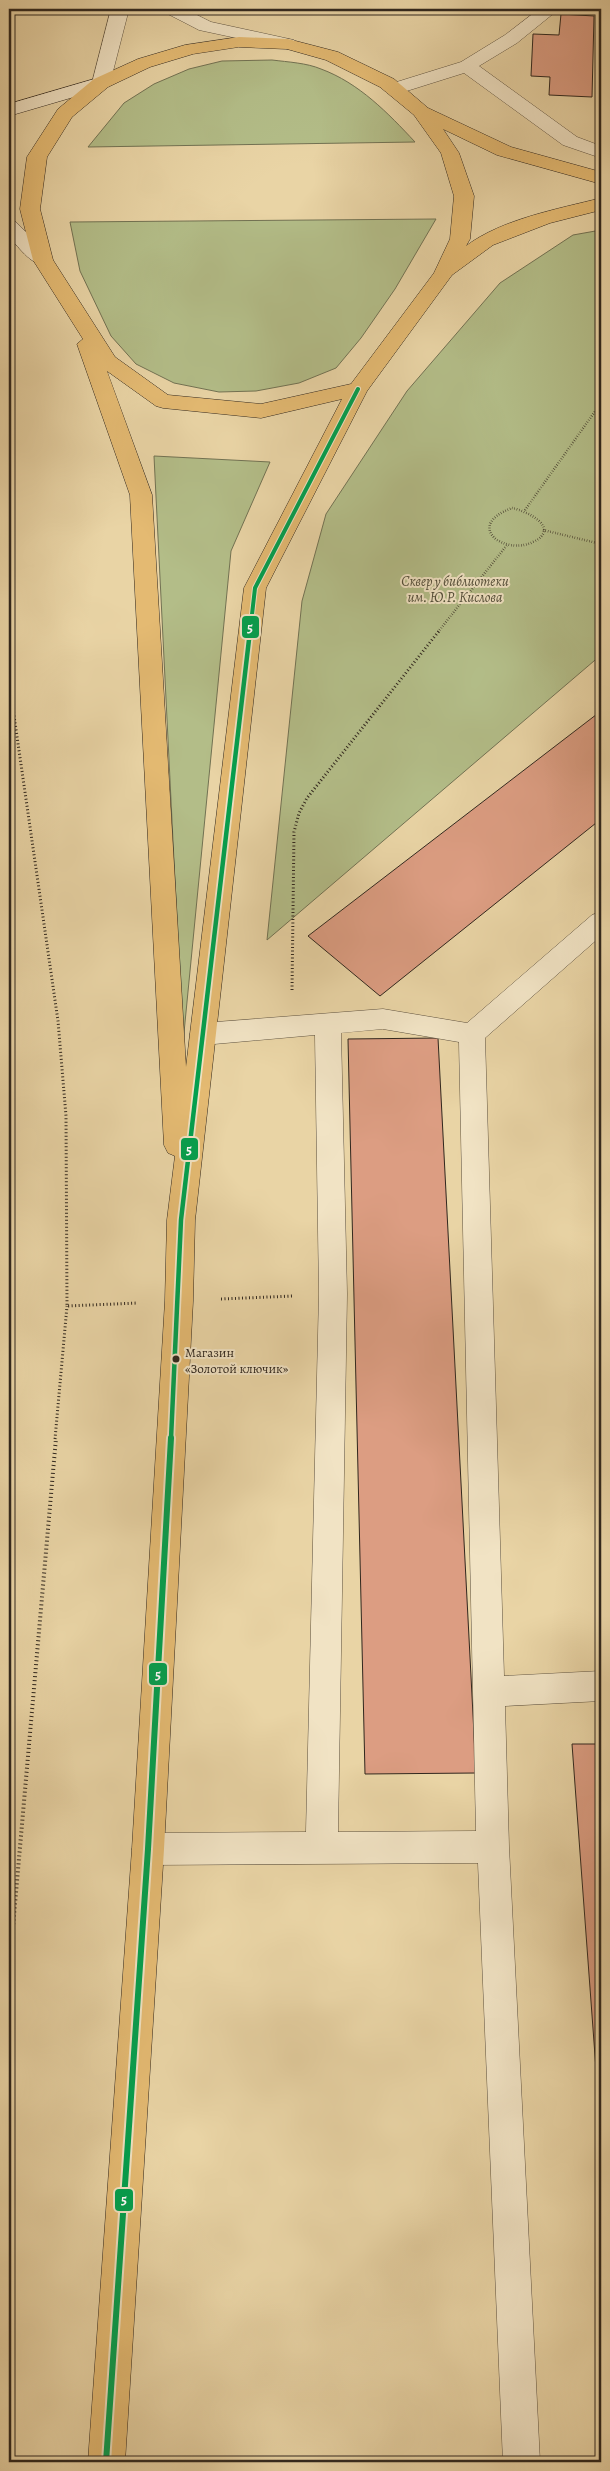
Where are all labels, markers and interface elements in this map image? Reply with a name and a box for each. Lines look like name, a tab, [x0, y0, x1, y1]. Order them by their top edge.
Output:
park label: Сквер у библиотеки им. Ю.Р. Кислова	[401, 572, 509, 607]
line badge: 5	[241, 615, 260, 639]
text: 5	[247, 618, 253, 637]
line badge: 5	[180, 1137, 199, 1161]
text: 5	[186, 1140, 192, 1159]
place label: Магазин «Золотой ключик»	[185, 1344, 289, 1377]
marker: Магазин «Золотой ключик»	[171, 1354, 181, 1364]
line badge: 5	[148, 1662, 168, 1686]
text: 5	[155, 1665, 161, 1684]
line badge: 5	[114, 2188, 134, 2212]
text: 5	[121, 2190, 127, 2209]

